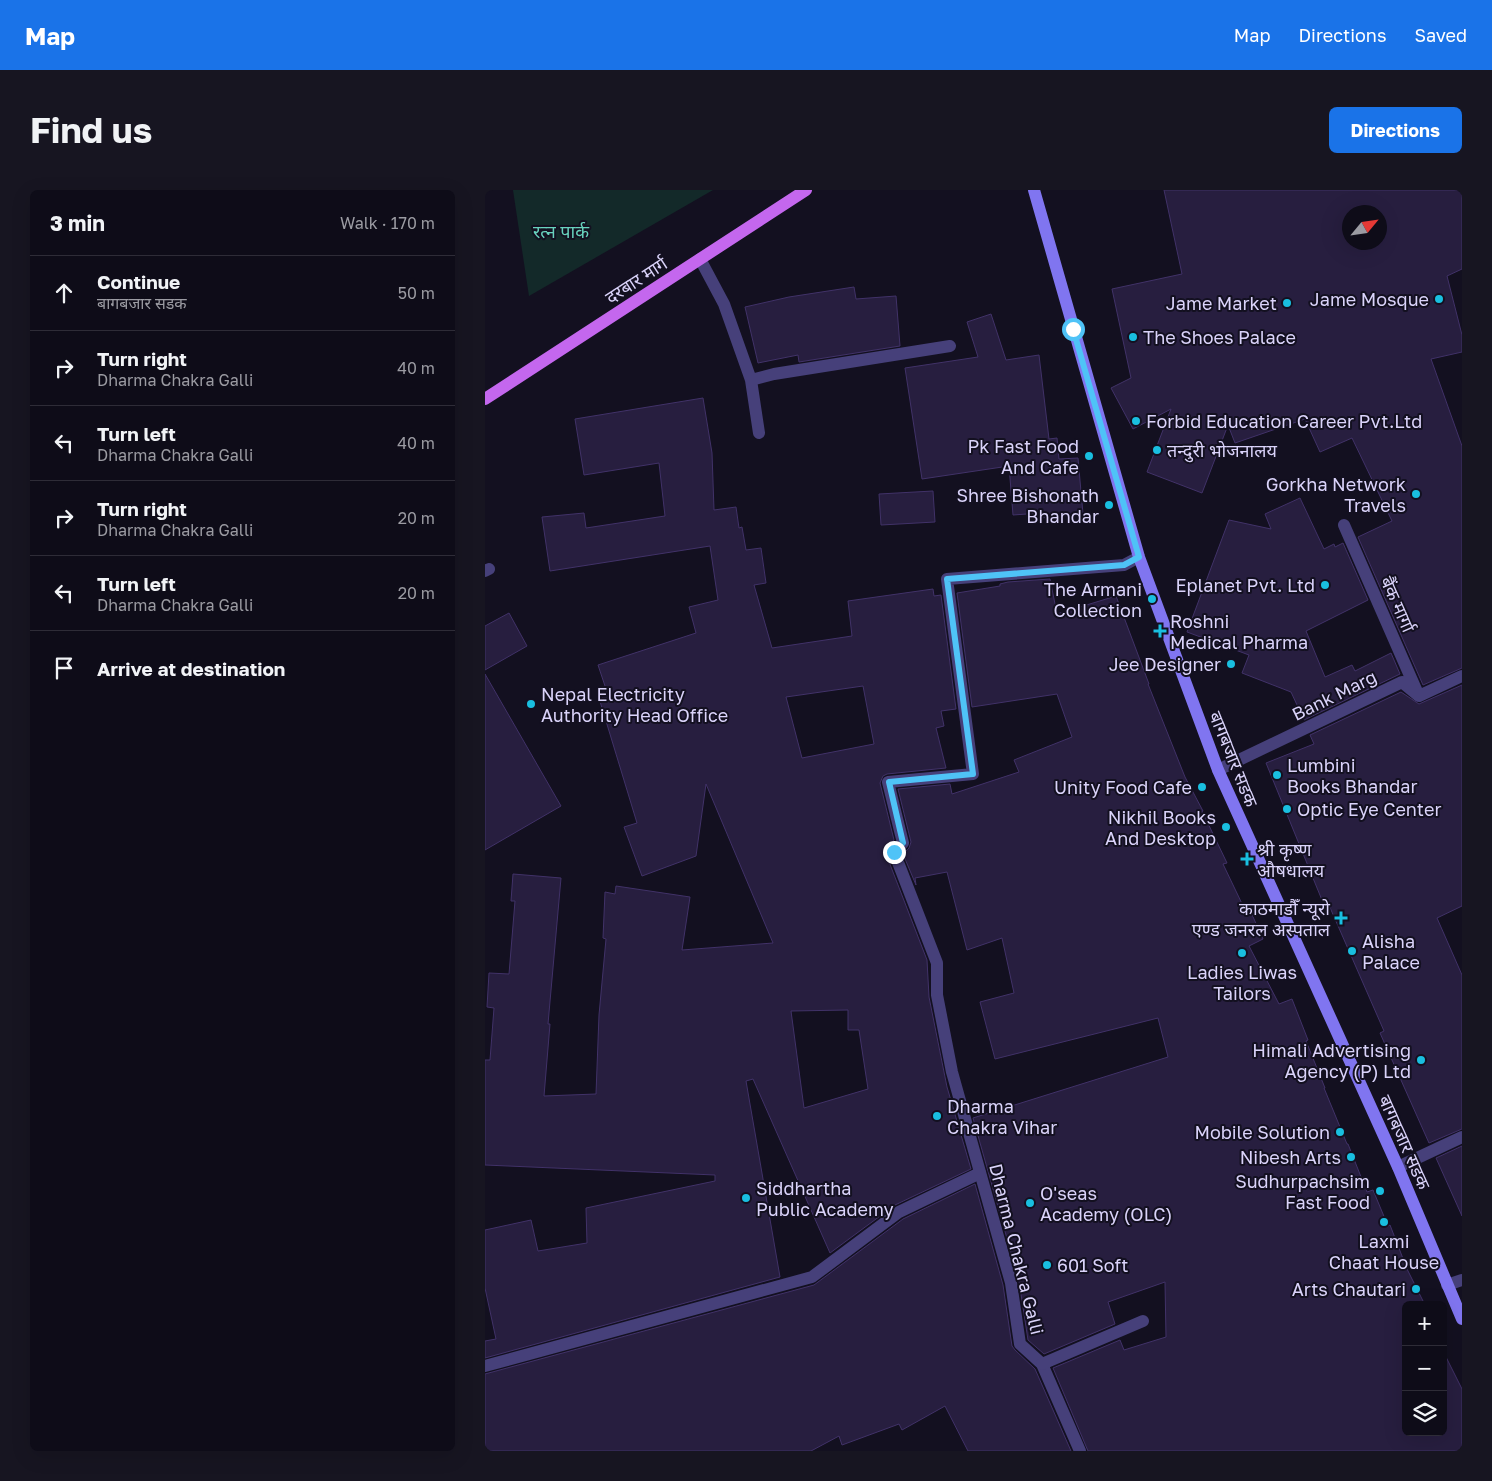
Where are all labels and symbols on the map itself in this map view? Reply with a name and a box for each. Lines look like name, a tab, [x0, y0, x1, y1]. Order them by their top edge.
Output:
north arrow	[1342, 205, 1387, 250]
park label: रत्न पार्क	[533, 220, 590, 242]
street label: दरबार मार्ग	[601, 251, 672, 308]
place label: Jame Mosque	[1310, 288, 1429, 310]
place label: Jame Market	[1166, 292, 1277, 314]
marker: Jame Mosque	[1433, 293, 1445, 305]
marker: Jame Market	[1281, 297, 1293, 309]
route start	[1062, 318, 1085, 341]
place label: The Shoes Palace	[1143, 326, 1296, 348]
marker: The Shoes Palace	[1127, 331, 1139, 343]
place label: Forbid Education Career Pvt.Ltd	[1146, 410, 1422, 432]
marker: Forbid Education Career Pvt.Ltd	[1130, 415, 1142, 427]
place label: Pk Fast Food And Cafe	[968, 435, 1079, 478]
place label: तन्दुरी भोजनालय	[1167, 439, 1277, 463]
marker: तन्दुरी भोजनालय	[1151, 444, 1163, 456]
marker: Pk Fast Food And Cafe	[1083, 450, 1095, 462]
place label: Gorkha Network Travels	[1266, 473, 1406, 516]
place label: Shree Bishonath Bhandar	[957, 484, 1099, 527]
marker: Gorkha Network Travels	[1410, 488, 1422, 500]
marker: Shree Bishonath Bhandar	[1103, 499, 1115, 511]
street label: बैंक मार्गा	[1376, 573, 1420, 636]
place label: Eplanet Pvt. Ltd	[1175, 574, 1315, 596]
place label: The Armani Collection	[1044, 578, 1142, 621]
marker: Eplanet Pvt. Ltd	[1319, 579, 1331, 591]
marker: The Armani Collection	[1146, 593, 1158, 605]
place label: Roshni Medical Pharma	[1170, 610, 1308, 653]
marker: Roshni Medical Pharma	[1154, 625, 1166, 637]
place label: Jee Designer	[1109, 653, 1221, 675]
marker: Jee Designer	[1225, 658, 1237, 670]
street label: Bank Marg	[1288, 665, 1380, 725]
place label: Nepal Electricity Authority Head Office	[541, 683, 728, 726]
marker: Nepal Electricity Authority Head Office	[525, 698, 537, 710]
street label: बागबजार सडक	[1205, 708, 1264, 811]
place label: Lumbini Books Bhandar	[1287, 754, 1418, 797]
marker: Lumbini Books Bhandar	[1271, 769, 1283, 781]
place label: Unity Food Cafe	[1054, 776, 1192, 798]
marker: Unity Food Cafe	[1196, 781, 1208, 793]
place label: Optic Eye Center	[1297, 798, 1441, 820]
marker: Optic Eye Center	[1281, 803, 1293, 815]
place label: Nikhil Books And Desktop	[1105, 806, 1216, 849]
marker: Nikhil Books And Desktop	[1220, 821, 1232, 833]
place label: श्री कृष्ण औषधालय	[1257, 838, 1325, 881]
route end	[883, 841, 906, 864]
marker: श्री कृष्ण औषधालय	[1241, 853, 1253, 865]
place label: काठमाडौँ न्यूरो एण्ड जनरल अस्पताल	[1192, 897, 1331, 940]
marker: काठमाडौँ न्यूरो एण्ड जनरल अस्पताल	[1334, 911, 1348, 925]
place label: Alisha Palace	[1362, 930, 1420, 973]
marker: Alisha Palace	[1346, 945, 1358, 957]
marker: Ladies Liwas Tailors	[1236, 947, 1248, 959]
place label: Ladies Liwas Tailors	[1187, 961, 1297, 1004]
place label: Himali Advertising Agency (P) Ltd	[1252, 1039, 1411, 1082]
marker: Himali Advertising Agency (P) Ltd	[1415, 1054, 1427, 1066]
street label: बागबजार सडक	[1374, 1091, 1436, 1194]
place label: Dharma Chakra Vihar	[947, 1095, 1057, 1138]
marker: Dharma Chakra Vihar	[931, 1110, 943, 1122]
place label: Mobile Solution	[1194, 1121, 1330, 1143]
marker: Mobile Solution	[1334, 1126, 1346, 1138]
place label: Nibesh Arts	[1240, 1146, 1341, 1168]
marker: Nibesh Arts	[1345, 1151, 1357, 1163]
street label: Dharma Chakra Galli	[985, 1161, 1049, 1337]
place label: Sudhurpachsim Fast Food	[1235, 1170, 1370, 1213]
place label: Siddhartha Public Academy	[756, 1177, 894, 1220]
place label: O'seas Academy (OLC)	[1040, 1182, 1172, 1225]
marker: Sudhurpachsim Fast Food	[1374, 1185, 1386, 1197]
marker: Siddhartha Public Academy	[740, 1192, 752, 1204]
marker: O'seas Academy (OLC)	[1024, 1197, 1036, 1209]
marker: Laxmi Chaat House	[1378, 1216, 1390, 1228]
place label: Laxmi Chaat House	[1329, 1230, 1439, 1273]
place label: 601 Soft	[1057, 1254, 1128, 1276]
marker: 601 Soft	[1041, 1259, 1053, 1271]
place label: Arts Chautari	[1292, 1278, 1406, 1300]
marker: Arts Chautari	[1410, 1283, 1422, 1295]

